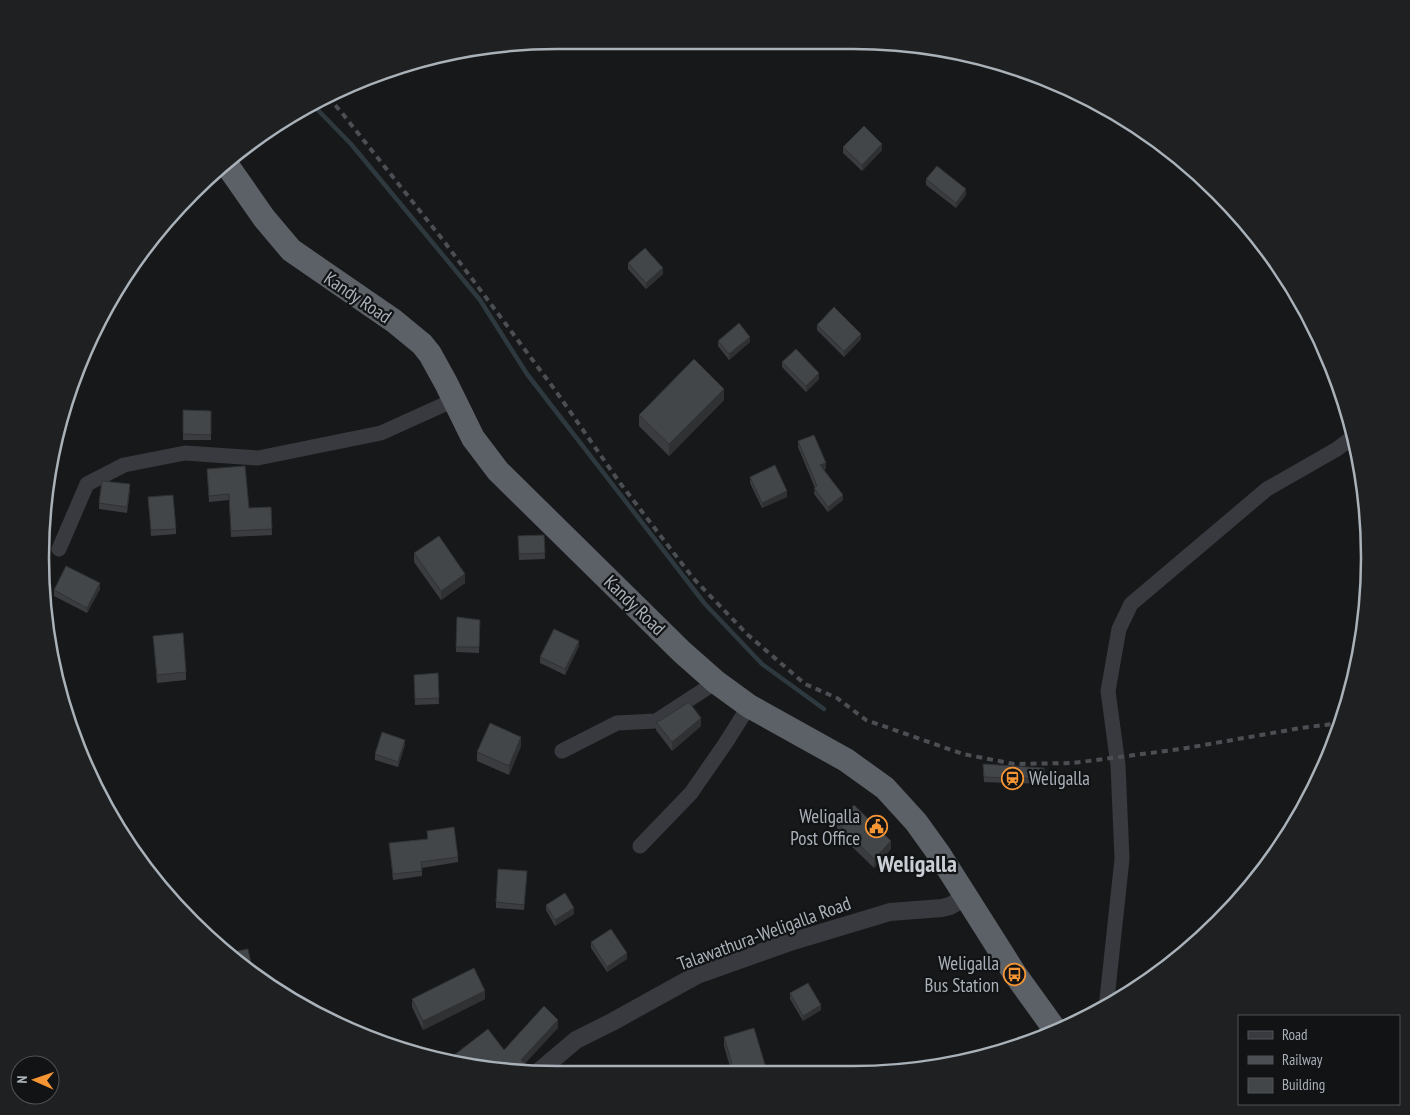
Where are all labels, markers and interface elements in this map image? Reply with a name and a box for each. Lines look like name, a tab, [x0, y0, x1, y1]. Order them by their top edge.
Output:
street label: Kandy Road	[320, 266, 396, 328]
street label: Kandy Road	[599, 570, 671, 640]
station icon: Weligalla	[1001, 766, 1025, 790]
place label: Weligalla	[1029, 766, 1090, 790]
place label: Weligalla Post Office	[790, 804, 860, 850]
public building icon: Weligalla Post Office	[864, 815, 888, 839]
district label: Weligalla	[876, 848, 957, 879]
street label: Talawathura-Weligalla Road	[674, 891, 854, 975]
place label: Weligalla Bus Station	[925, 951, 999, 997]
bus stop icon: Weligalla Bus Station	[1003, 962, 1027, 986]
legend	[1238, 1015, 1400, 1105]
text: Road	[1282, 1025, 1308, 1044]
text: Railway	[1282, 1050, 1323, 1069]
north arrow	[10, 1055, 60, 1105]
text: N	[13, 1075, 31, 1084]
text: Building	[1282, 1075, 1325, 1094]

